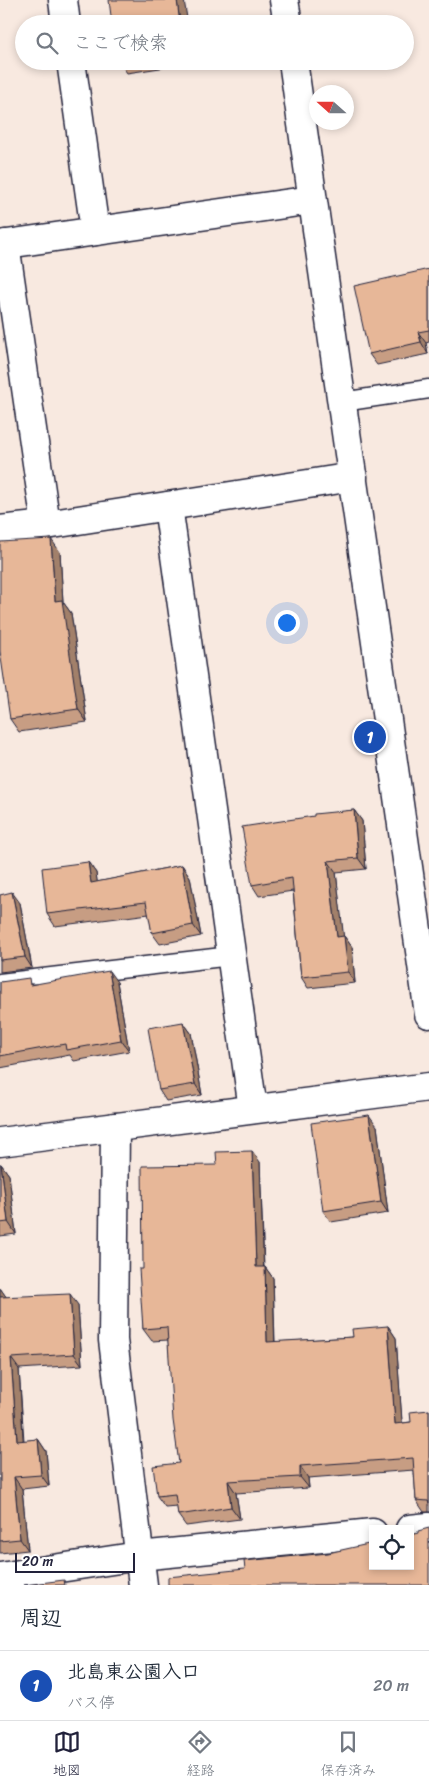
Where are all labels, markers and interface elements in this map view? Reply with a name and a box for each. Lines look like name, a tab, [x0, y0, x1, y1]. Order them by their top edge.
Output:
search box	[15, 15, 414, 70]
text: ここで検索	[73, 26, 168, 59]
icon: search	[33, 29, 61, 57]
north arrow	[309, 85, 354, 130]
your location	[274, 610, 300, 636]
pin: 1	[354, 718, 386, 756]
map controls	[369, 1525, 414, 1570]
button: locate	[369, 1525, 414, 1570]
text: 20 m	[22, 1549, 53, 1574]
scale bar	[15, 1550, 135, 1573]
text: 周辺	[20, 1599, 62, 1637]
text: 北島東公園入口	[67, 1655, 200, 1688]
text: 1	[33, 1671, 39, 1700]
text: 20 m	[373, 1671, 409, 1700]
text: バス停	[67, 1688, 115, 1717]
tab: 地図	[53, 1728, 81, 1783]
tab: 経路	[186, 1728, 214, 1783]
tab: 保存済み	[320, 1728, 376, 1783]

